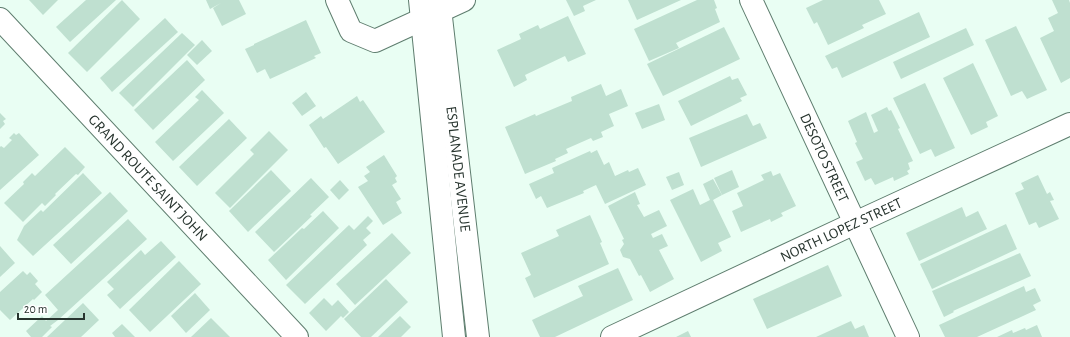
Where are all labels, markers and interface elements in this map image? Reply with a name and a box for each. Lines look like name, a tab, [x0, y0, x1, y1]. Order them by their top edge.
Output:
street label: ESPLANADE AVENUE	[444, 105, 473, 232]
street label: DESOTO STREET	[797, 111, 852, 205]
street label: GRAND ROUTE SAINT JOHN	[86, 112, 211, 244]
street label: NORTH LOPEZ STREET	[778, 195, 905, 264]
scale bar	[18, 295, 84, 321]
text: 20 m	[24, 303, 47, 315]

